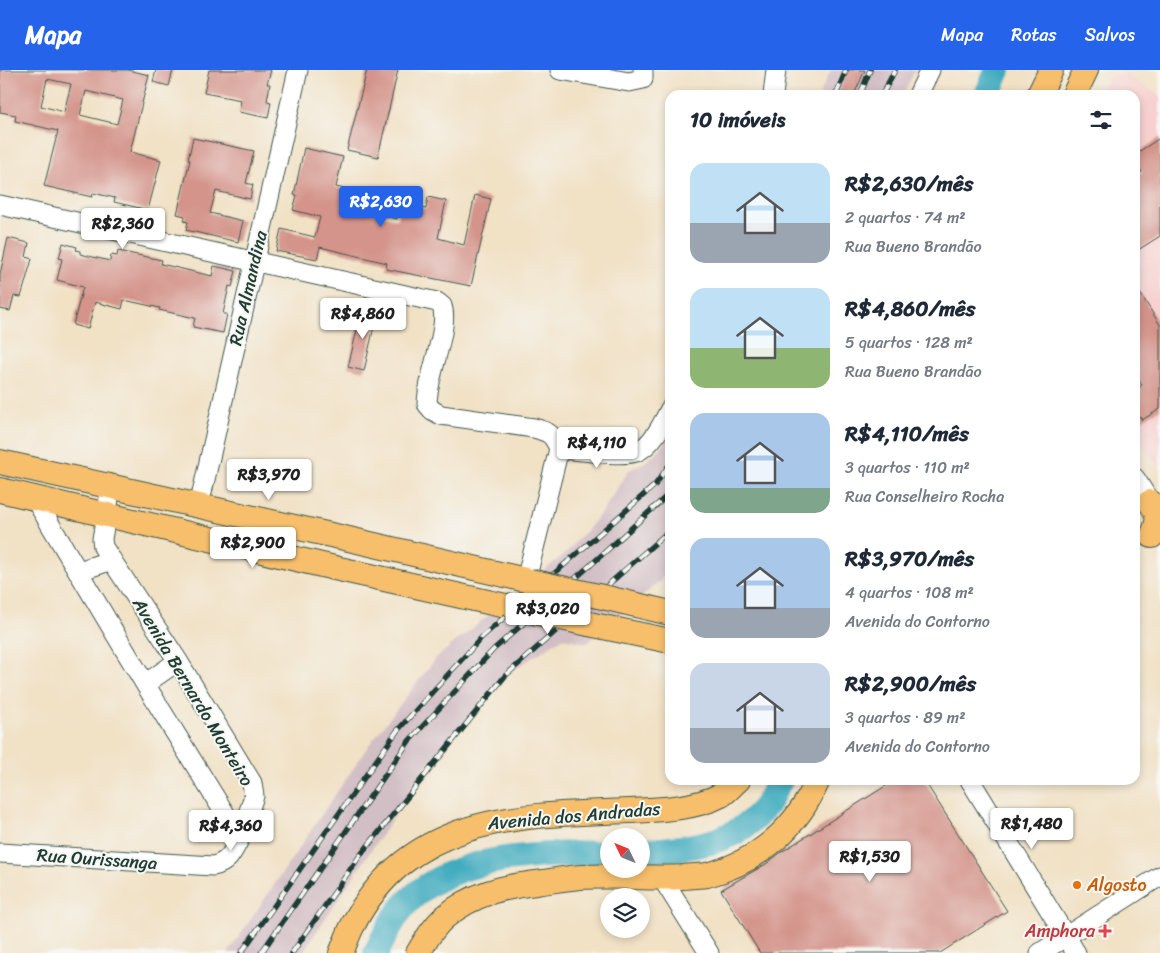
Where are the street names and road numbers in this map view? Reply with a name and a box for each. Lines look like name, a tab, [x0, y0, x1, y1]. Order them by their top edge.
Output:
street label: Rua Almandina	[219, 226, 277, 349]
street label: Avenida Bernardo Monteiro	[123, 590, 262, 793]
street label: Avenida dos Andradas	[485, 792, 662, 840]
street label: Rua Ourissanga	[36, 839, 158, 879]

